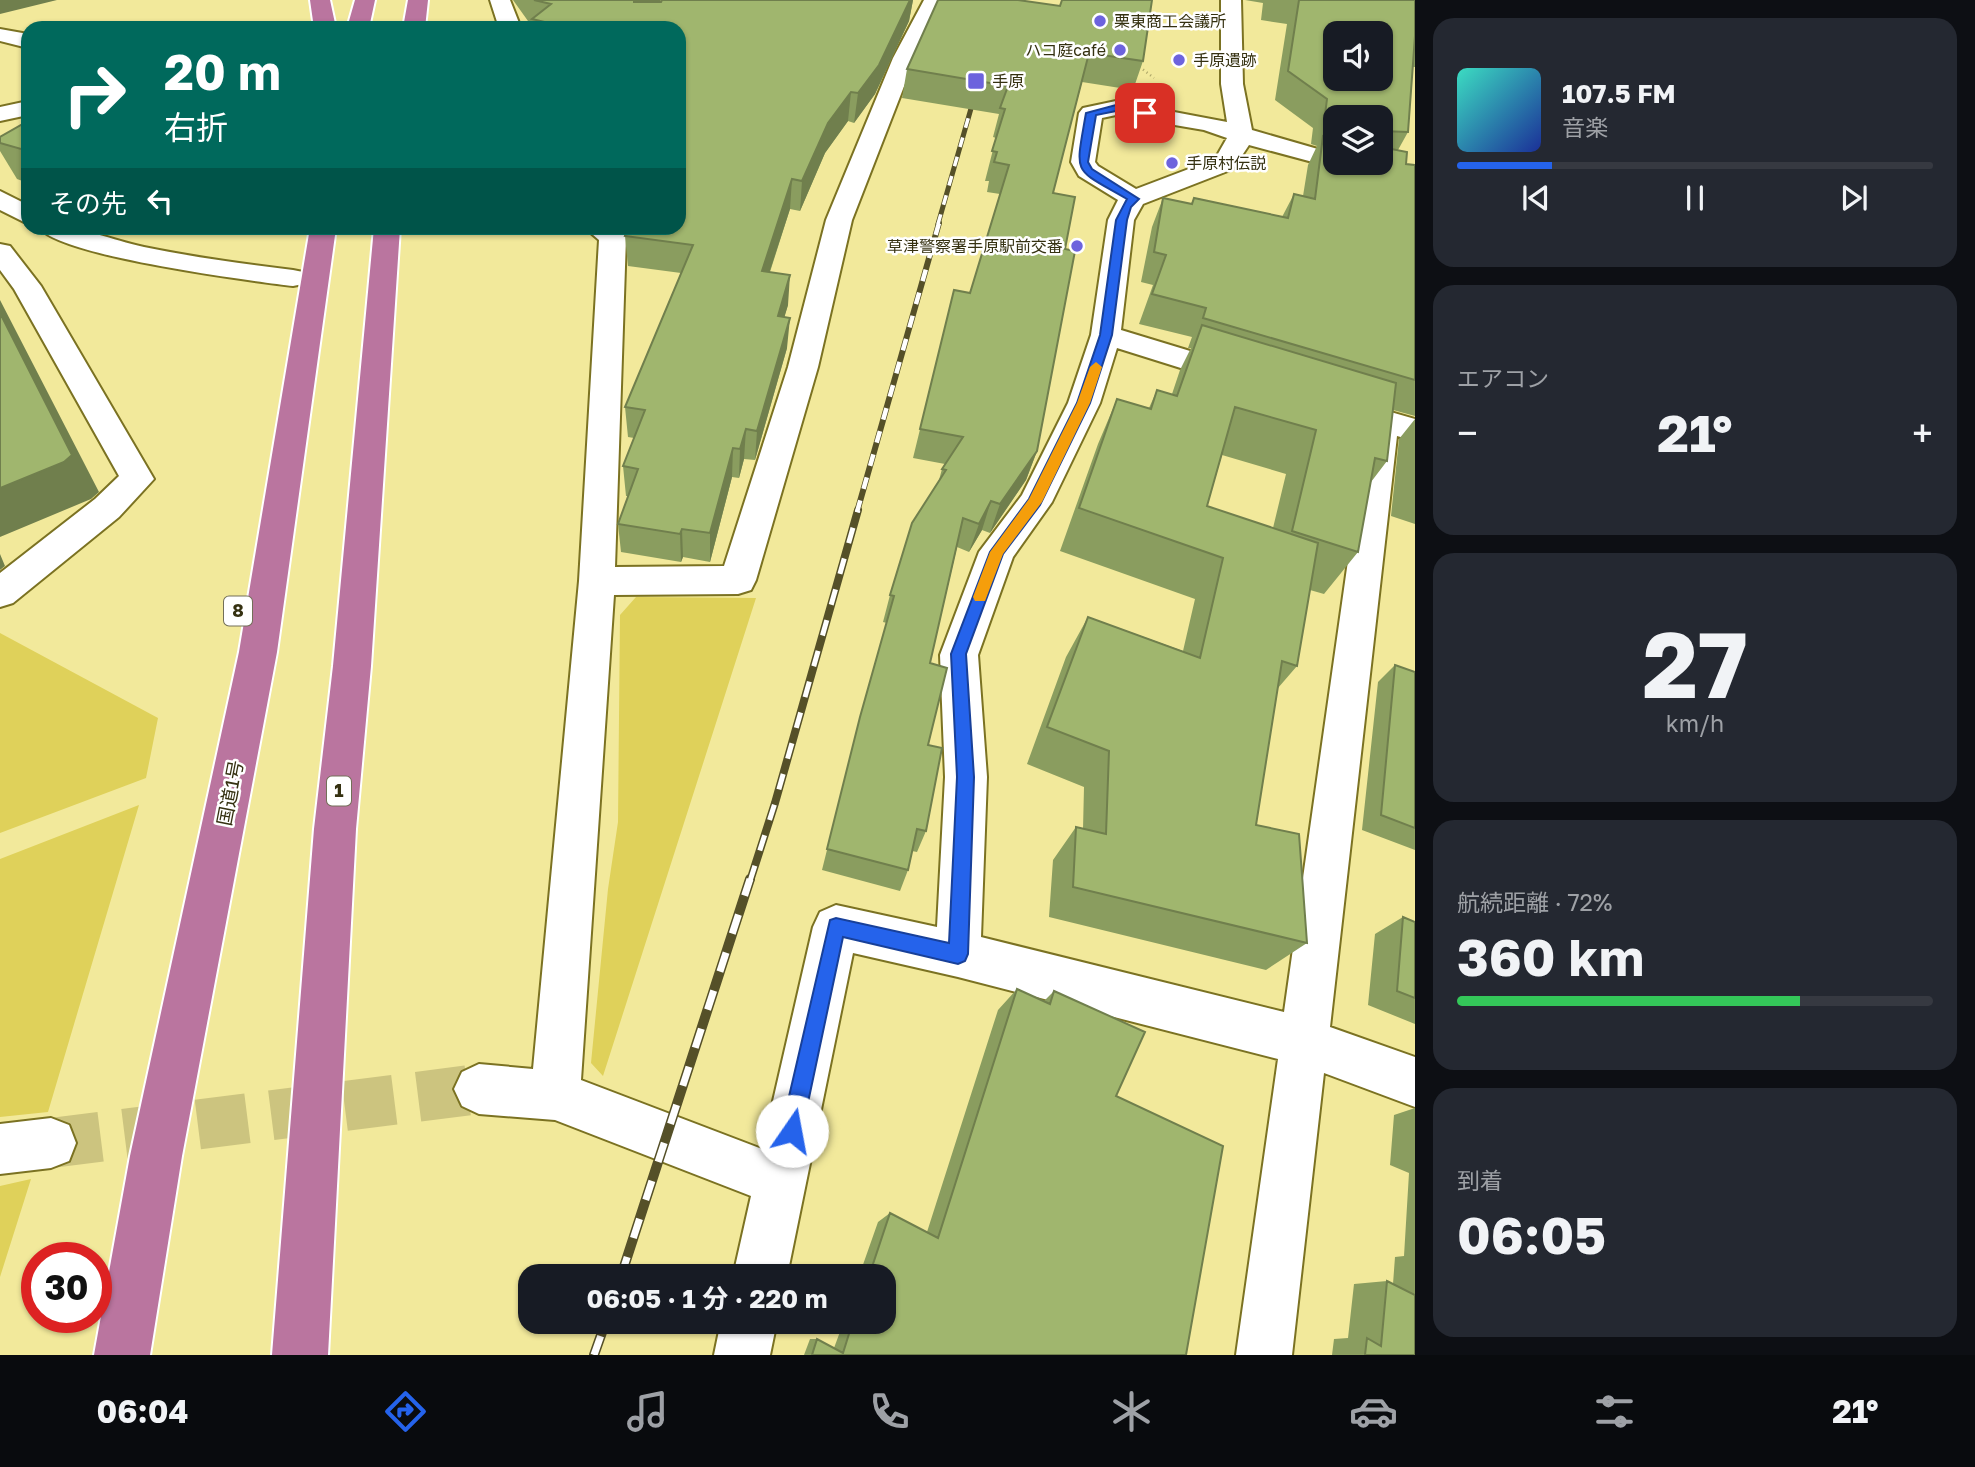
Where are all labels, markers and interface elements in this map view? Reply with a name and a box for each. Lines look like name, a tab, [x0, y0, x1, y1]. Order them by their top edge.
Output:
place label: 栗東商工会議所	[1114, 11, 1226, 31]
marker: 栗東商工会議所	[1092, 13, 1108, 29]
map controls	[1323, 21, 1393, 175]
button: sound	[1323, 21, 1393, 91]
place label: ハコ庭café	[1025, 40, 1106, 60]
text: 20 m	[164, 42, 281, 101]
marker: ハコ庭café	[1112, 42, 1128, 58]
icon: right	[49, 49, 140, 140]
place label: 手原遺跡	[1193, 50, 1257, 70]
marker: 手原遺跡	[1171, 52, 1187, 68]
marker: 手原	[966, 71, 986, 91]
place label: 手原	[992, 71, 1024, 91]
text: 107.5 FM	[1562, 78, 1676, 109]
pin	[1115, 83, 1175, 143]
icon: arrive	[1126, 94, 1164, 132]
button: layers	[1323, 105, 1393, 175]
text: 右折	[164, 108, 228, 146]
text: 音楽	[1562, 113, 1608, 141]
place label: 手原村伝説	[1186, 153, 1266, 173]
marker: 手原村伝説	[1164, 155, 1180, 171]
icon: previous	[1517, 179, 1555, 217]
icon: pause	[1676, 179, 1714, 217]
icon: next	[1835, 179, 1873, 217]
icon: left	[141, 182, 179, 220]
text: その先	[49, 188, 127, 219]
place label: 草津警察署手原駅前交番	[887, 236, 1063, 256]
marker: 草津警察署手原駅前交番	[1069, 238, 1085, 254]
text: エアコン	[1457, 364, 1549, 392]
text: 21°	[1657, 401, 1733, 463]
text: −	[1457, 410, 1478, 455]
text: +	[1912, 410, 1933, 455]
road number: 8	[224, 596, 252, 626]
text: 27	[1642, 609, 1748, 718]
text: km/h	[1666, 709, 1724, 737]
street label: 国道1号	[212, 758, 247, 828]
road number: 1	[327, 776, 351, 806]
text: 航続距離 · 72%	[1457, 888, 1612, 916]
text: 360 km	[1457, 925, 1644, 987]
position arrow	[755, 1094, 829, 1168]
text: 到着	[1457, 1166, 1503, 1194]
text: 06:05	[1457, 1203, 1606, 1265]
speed limit sign: 30	[21, 1242, 112, 1333]
text: 06:05 · 1 分 · 220 m	[587, 1283, 827, 1314]
icon: directions	[381, 1387, 430, 1436]
icon: music	[623, 1387, 672, 1436]
icon: phone	[865, 1387, 914, 1436]
icon: climate	[1107, 1387, 1156, 1436]
icon: car	[1349, 1387, 1398, 1436]
icon: filters	[1590, 1387, 1639, 1436]
text: 06:04	[96, 1392, 189, 1430]
text: 21°	[1832, 1392, 1879, 1430]

